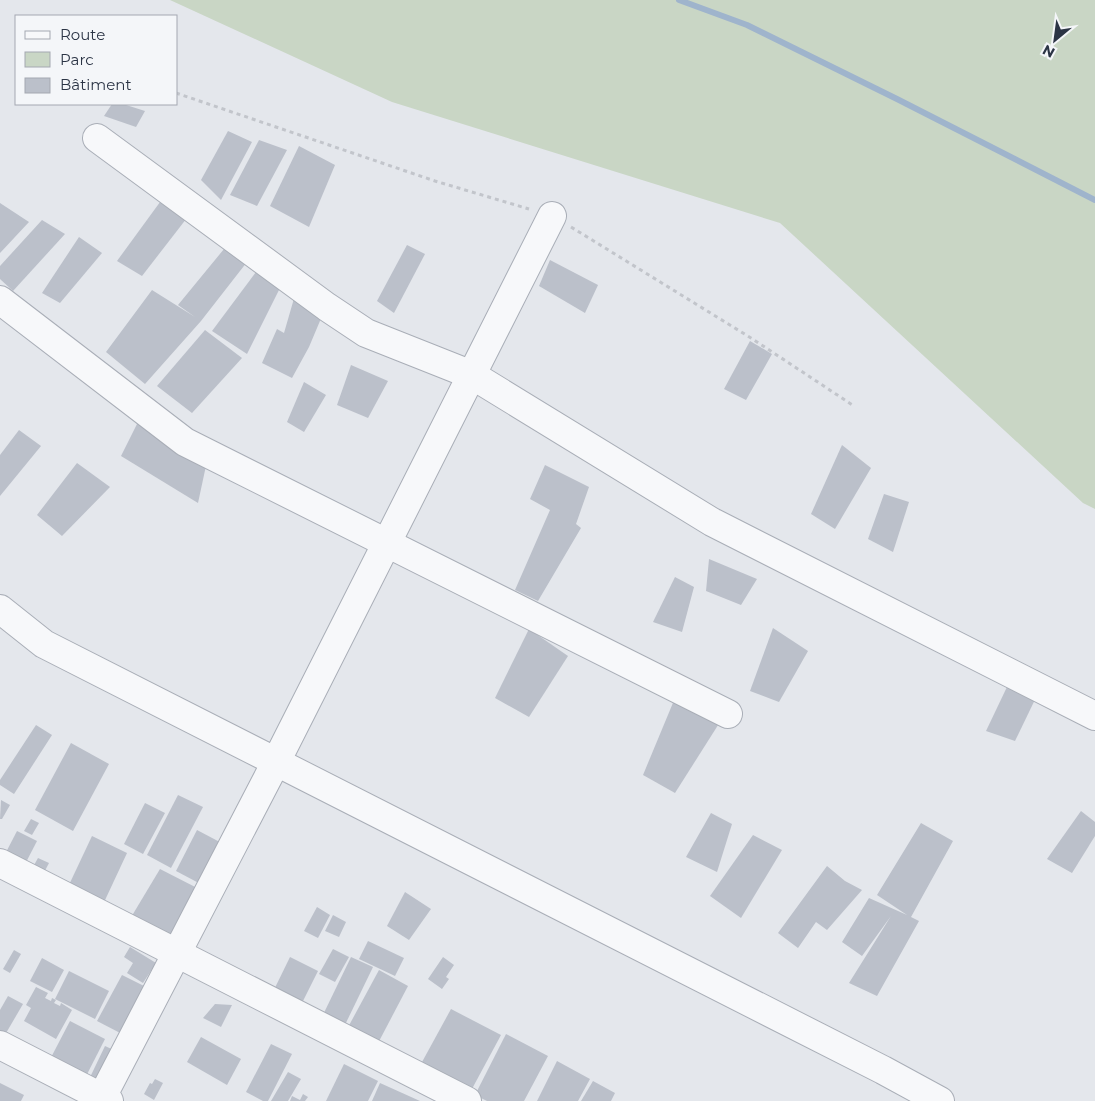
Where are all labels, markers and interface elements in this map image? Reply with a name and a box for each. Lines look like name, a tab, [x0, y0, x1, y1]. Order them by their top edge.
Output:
legend	[15, 15, 178, 105]
north arrow	[1030, 15, 1080, 65]
text: Route	[60, 25, 105, 44]
text: N	[1039, 41, 1058, 62]
text: Parc	[60, 50, 94, 69]
text: Bâtiment	[60, 75, 132, 94]

